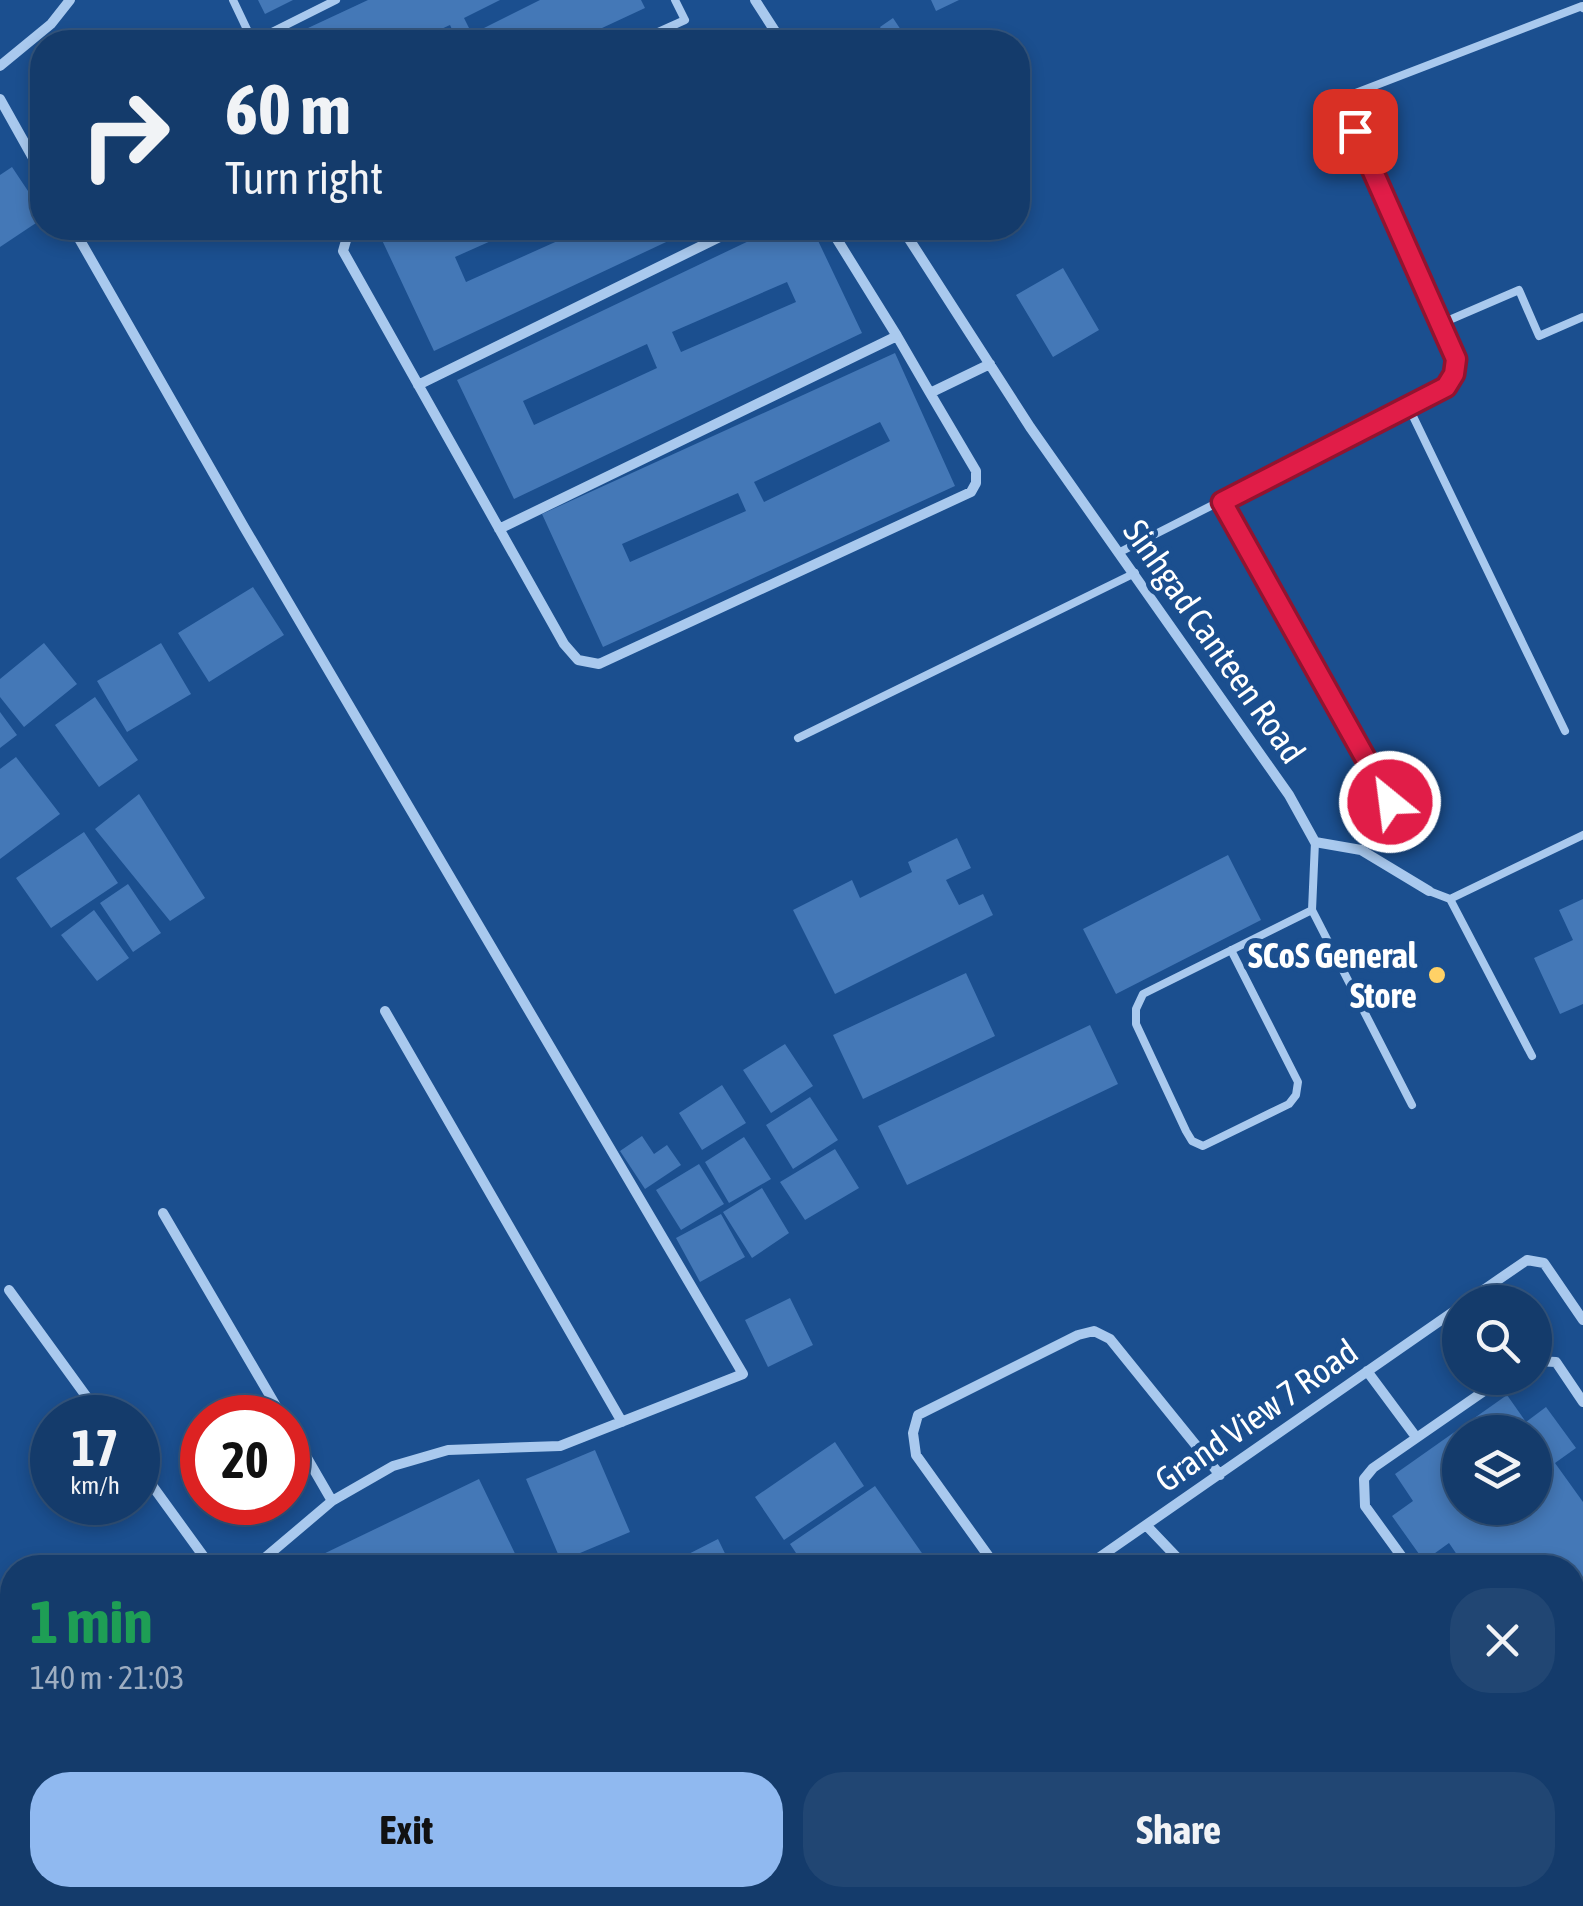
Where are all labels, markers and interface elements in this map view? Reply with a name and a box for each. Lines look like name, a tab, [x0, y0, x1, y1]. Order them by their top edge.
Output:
text: 60 m	[225, 69, 351, 149]
icon: right	[60, 70, 190, 200]
pin	[1313, 89, 1398, 174]
icon: arrive	[1328, 104, 1383, 159]
text: Turn right	[225, 152, 383, 204]
street label: Sinhgad Canteen Road	[1116, 512, 1314, 770]
position arrow	[1338, 750, 1442, 854]
place label: SCoS General Store	[1248, 935, 1418, 1015]
marker: SCoS General Store	[1426, 964, 1448, 986]
map controls	[1442, 1285, 1552, 1525]
button: search	[1442, 1285, 1552, 1395]
street label: Grand View 7 Road	[1147, 1331, 1365, 1499]
speed limit sign: 20	[180, 1395, 310, 1525]
button: layers	[1442, 1415, 1552, 1525]
text: 17	[71, 1419, 118, 1477]
text: km/h	[70, 1471, 120, 1499]
text: 1 min	[30, 1587, 153, 1656]
button: close	[1450, 1588, 1555, 1693]
text: 140 m · 21:03	[30, 1659, 185, 1696]
button: Exit	[30, 1772, 783, 1887]
button: Share	[803, 1772, 1555, 1887]

